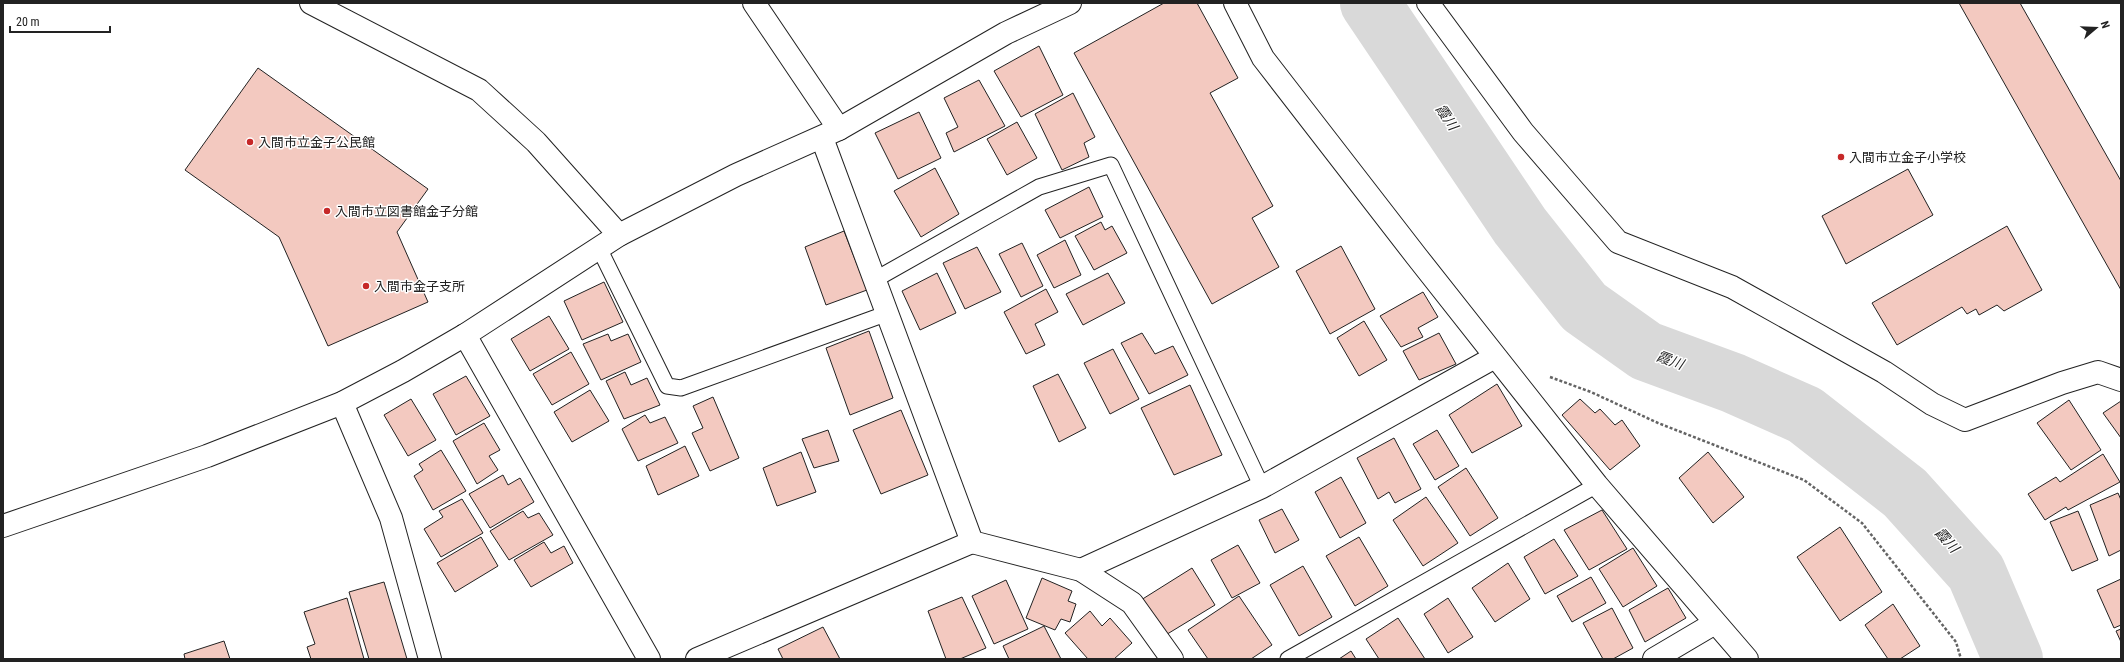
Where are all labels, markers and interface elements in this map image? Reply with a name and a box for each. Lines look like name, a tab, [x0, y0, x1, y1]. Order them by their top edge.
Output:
scale bar	[10, 8, 110, 34]
north arrow	[2076, 8, 2116, 48]
text: 20 m	[16, 15, 40, 29]
text: N	[2098, 20, 2112, 30]
water label: 霞川	[1433, 101, 1463, 135]
place label: 入間市立金子公民館	[258, 135, 375, 150]
marker: 入間市立金子公民館	[245, 137, 255, 147]
place label: 入間市立金子小学校	[1849, 150, 1966, 165]
marker: 入間市立金子小学校	[1836, 152, 1846, 162]
place label: 入間市立図書館金子分館	[335, 204, 478, 219]
marker: 入間市立図書館金子分館	[322, 206, 332, 216]
place label: 入間市金子支所	[374, 279, 465, 294]
marker: 入間市金子支所	[361, 281, 371, 291]
water label: 霞川	[1654, 348, 1688, 373]
water label: 霞川	[1932, 524, 1964, 557]

